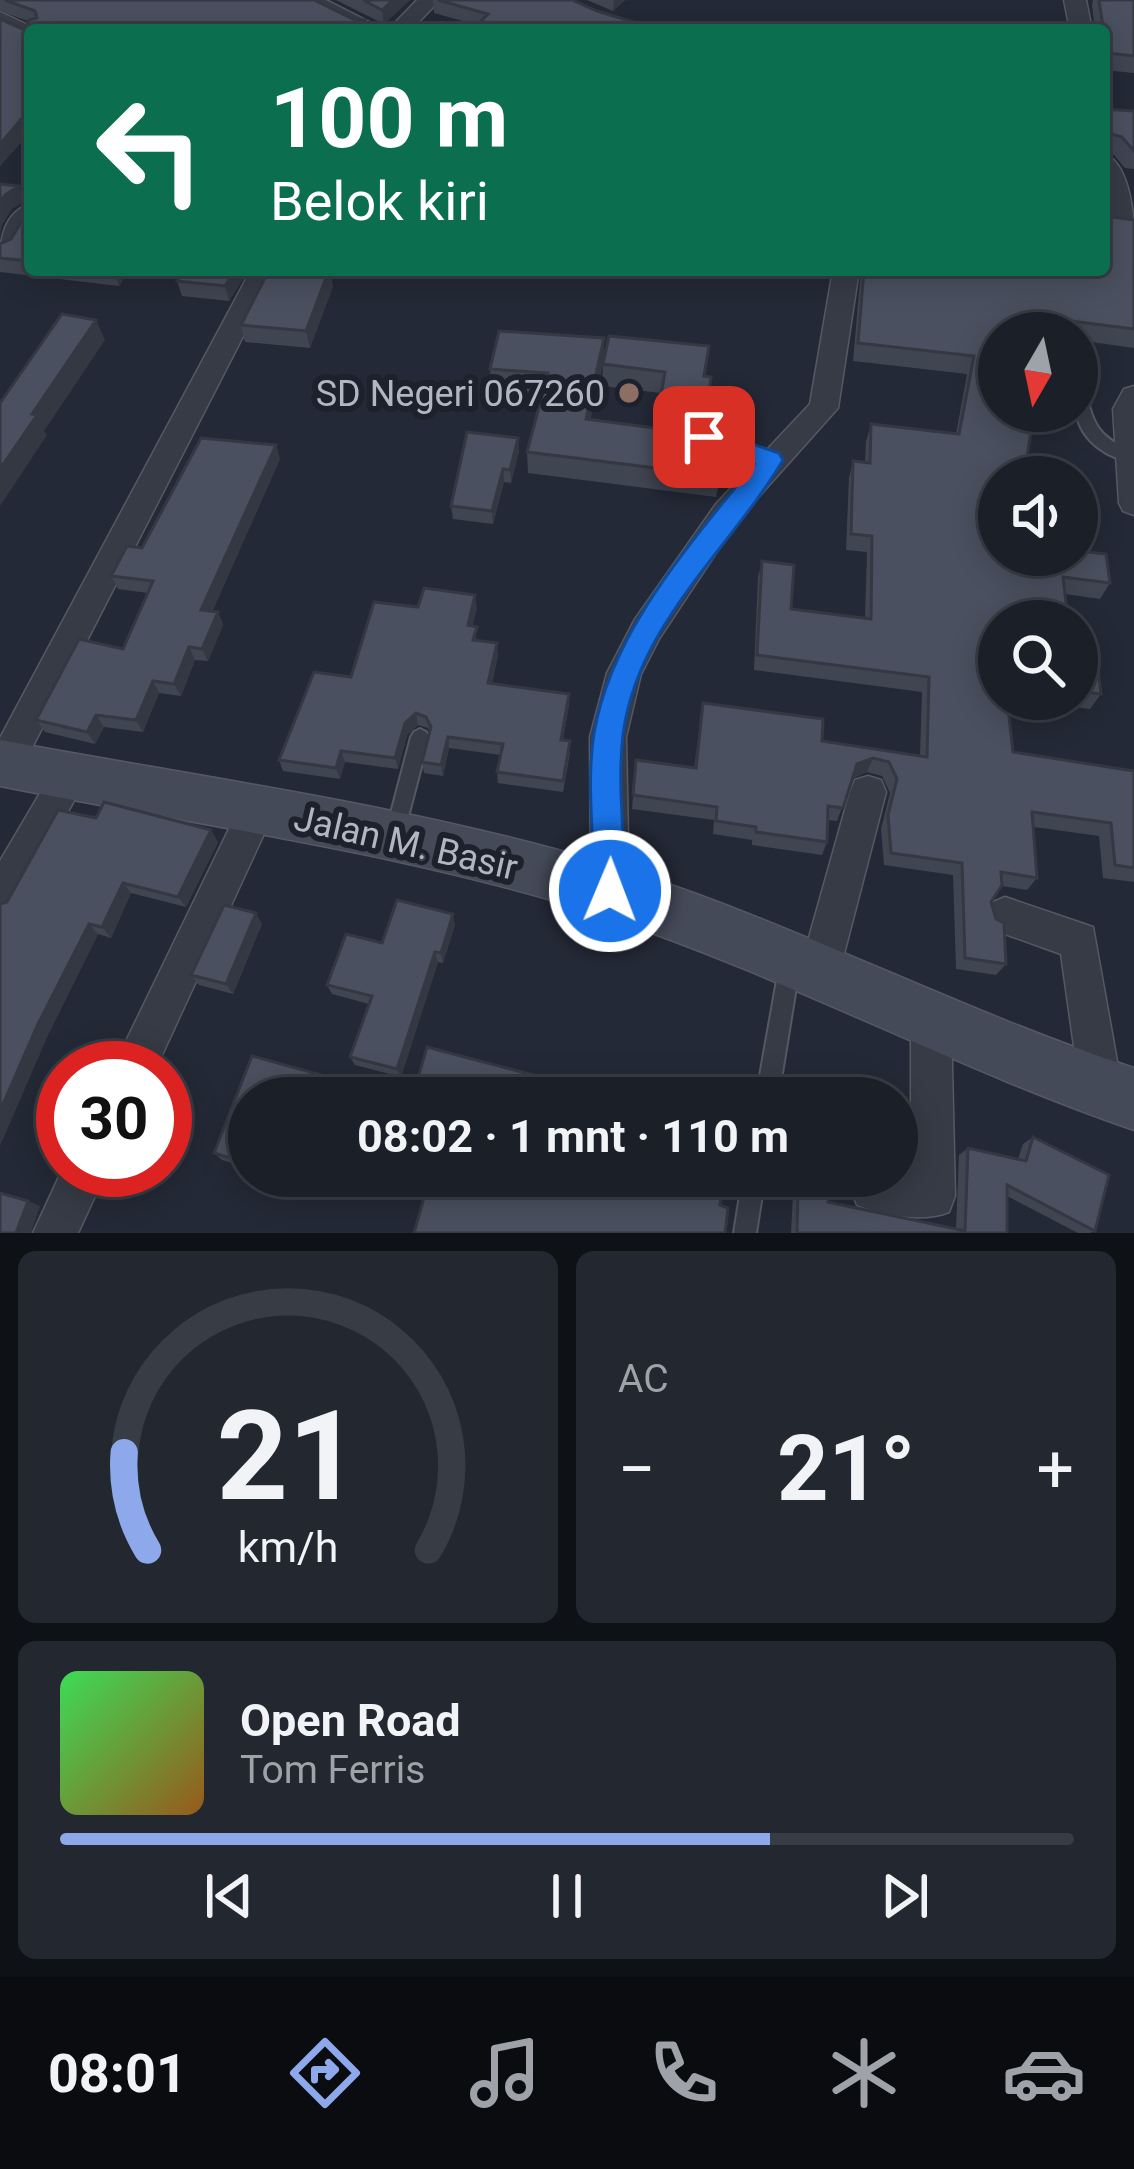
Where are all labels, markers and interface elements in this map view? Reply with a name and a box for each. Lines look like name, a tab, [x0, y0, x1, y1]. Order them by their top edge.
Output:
text: 100 m	[270, 69, 508, 168]
icon: left	[72, 72, 228, 228]
text: Belok kiri	[270, 170, 489, 233]
north arrow	[978, 312, 1098, 432]
map controls	[978, 312, 1098, 720]
place label: SD Negeri 067260	[316, 373, 605, 415]
marker: SD Negeri 067260	[616, 380, 642, 406]
pin	[653, 386, 755, 488]
icon: arrive	[671, 404, 737, 470]
button: sound	[978, 456, 1098, 576]
button: search	[978, 600, 1098, 720]
street label: Jalan M. Basir	[290, 797, 522, 889]
position arrow	[547, 828, 673, 954]
speed limit sign: 30	[36, 1041, 192, 1197]
text: 08:02 · 1 mnt · 110 m	[357, 1110, 789, 1163]
text: AC	[618, 1356, 669, 1402]
text: 21	[216, 1383, 360, 1529]
text: 21°	[777, 1417, 915, 1522]
text: −	[618, 1431, 656, 1508]
text: +	[1037, 1431, 1074, 1508]
text: km/h	[238, 1522, 338, 1572]
text: Open Road	[240, 1694, 461, 1747]
text: Tom Ferris	[240, 1747, 425, 1793]
icon: previous	[196, 1863, 262, 1929]
icon: pause	[534, 1863, 600, 1929]
icon: next	[872, 1863, 938, 1929]
icon: directions	[283, 2031, 367, 2115]
icon: music	[463, 2031, 547, 2115]
icon: phone	[642, 2031, 726, 2115]
icon: climate	[822, 2031, 906, 2115]
icon: car	[1002, 2031, 1086, 2115]
text: 08:01	[48, 2042, 187, 2105]

